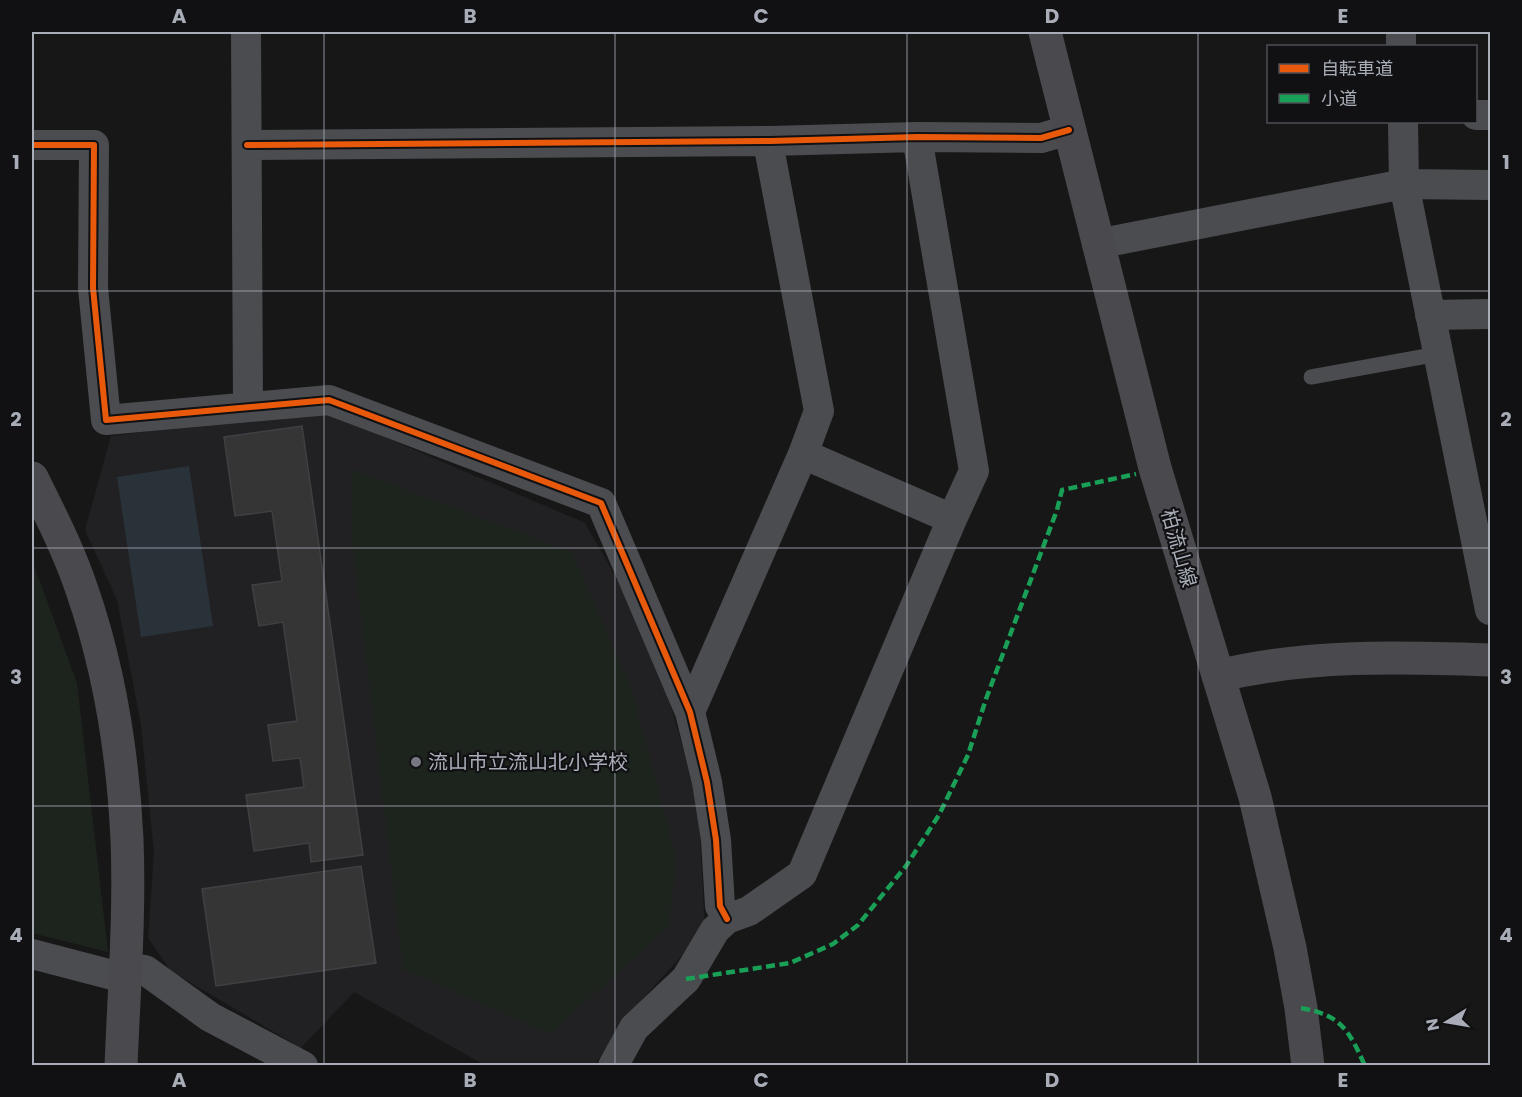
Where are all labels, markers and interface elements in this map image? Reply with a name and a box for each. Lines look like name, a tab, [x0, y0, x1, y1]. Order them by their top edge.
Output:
text: A	[172, 2, 187, 30]
text: B	[463, 2, 477, 30]
text: C	[753, 2, 769, 30]
text: D	[1045, 2, 1059, 30]
text: E	[1338, 2, 1348, 30]
legend	[1267, 45, 1477, 123]
text: 自転車道	[1321, 56, 1393, 81]
text: 小道	[1321, 86, 1357, 111]
text: 1	[12, 148, 20, 176]
text: 1	[1502, 148, 1510, 176]
text: 2	[10, 405, 22, 433]
text: 2	[1500, 405, 1512, 433]
street label: 柏流山線	[1155, 506, 1203, 590]
text: 3	[10, 663, 22, 691]
text: 3	[1500, 663, 1512, 691]
place label: 流山市立流山北小学校	[428, 748, 628, 776]
marker: 流山市立流山北小学校	[409, 755, 423, 769]
text: 4	[9, 921, 23, 949]
text: 4	[1499, 921, 1513, 949]
north arrow	[1417, 992, 1477, 1052]
text: N	[1420, 1017, 1445, 1033]
text: A	[172, 1066, 187, 1094]
text: B	[463, 1066, 477, 1094]
text: C	[753, 1066, 769, 1094]
text: D	[1045, 1066, 1059, 1094]
text: E	[1338, 1066, 1348, 1094]

